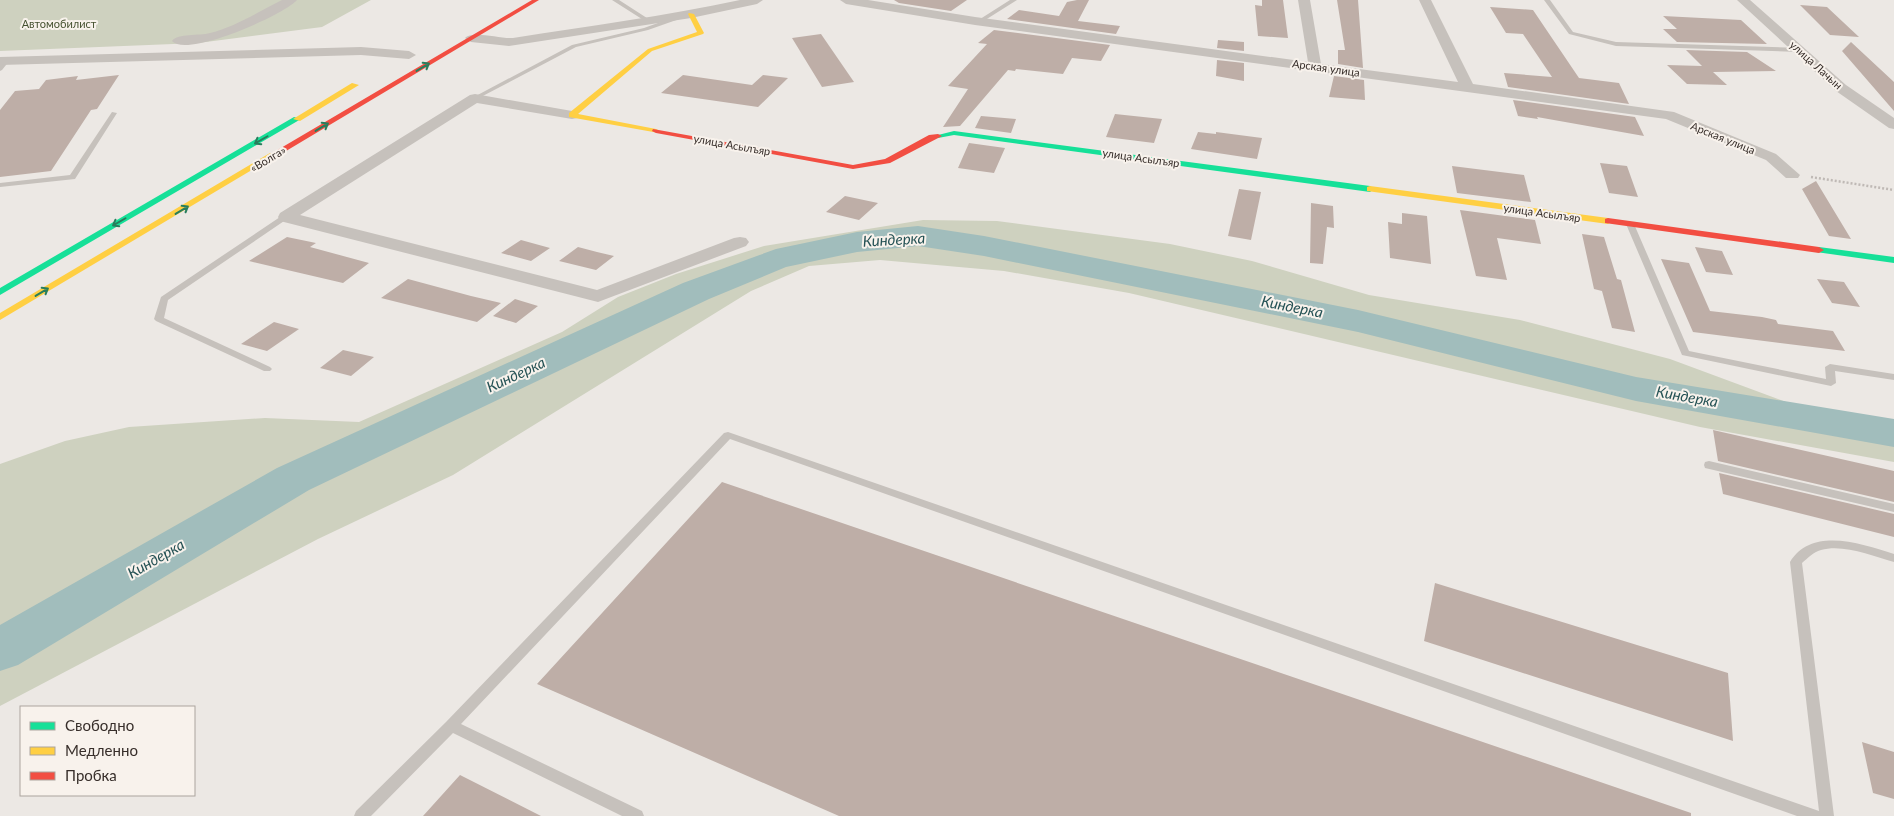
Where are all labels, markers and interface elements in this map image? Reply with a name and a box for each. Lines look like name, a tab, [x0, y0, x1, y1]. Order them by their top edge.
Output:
park label: Автомобилист	[22, 17, 97, 30]
street label: улица Лачын	[1787, 38, 1845, 92]
street label: Арская улица	[1291, 56, 1361, 79]
one-way arrow	[416, 61, 430, 71]
street label: Арская улица	[1689, 119, 1757, 156]
one-way arrow	[314, 122, 328, 132]
street label: улица Асылъяр	[693, 131, 771, 158]
one-way arrow	[253, 135, 268, 145]
street label: «Волга»	[248, 143, 288, 174]
street label: улица Асылъяр	[1102, 146, 1180, 169]
street label: улица Асылъяр	[1503, 201, 1581, 224]
one-way arrow	[174, 204, 188, 214]
one-way arrow	[113, 218, 127, 228]
water label: Киндерка	[862, 228, 926, 250]
one-way arrow	[34, 287, 49, 297]
water label: Киндерка	[1260, 291, 1325, 321]
water label: Киндерка	[483, 353, 548, 395]
water label: Киндерка	[1655, 382, 1720, 410]
water label: Киндерка	[124, 535, 187, 582]
legend	[20, 706, 195, 796]
text: Свободно	[65, 716, 134, 734]
text: Медленно	[65, 741, 138, 759]
text: Пробка	[65, 766, 117, 784]

